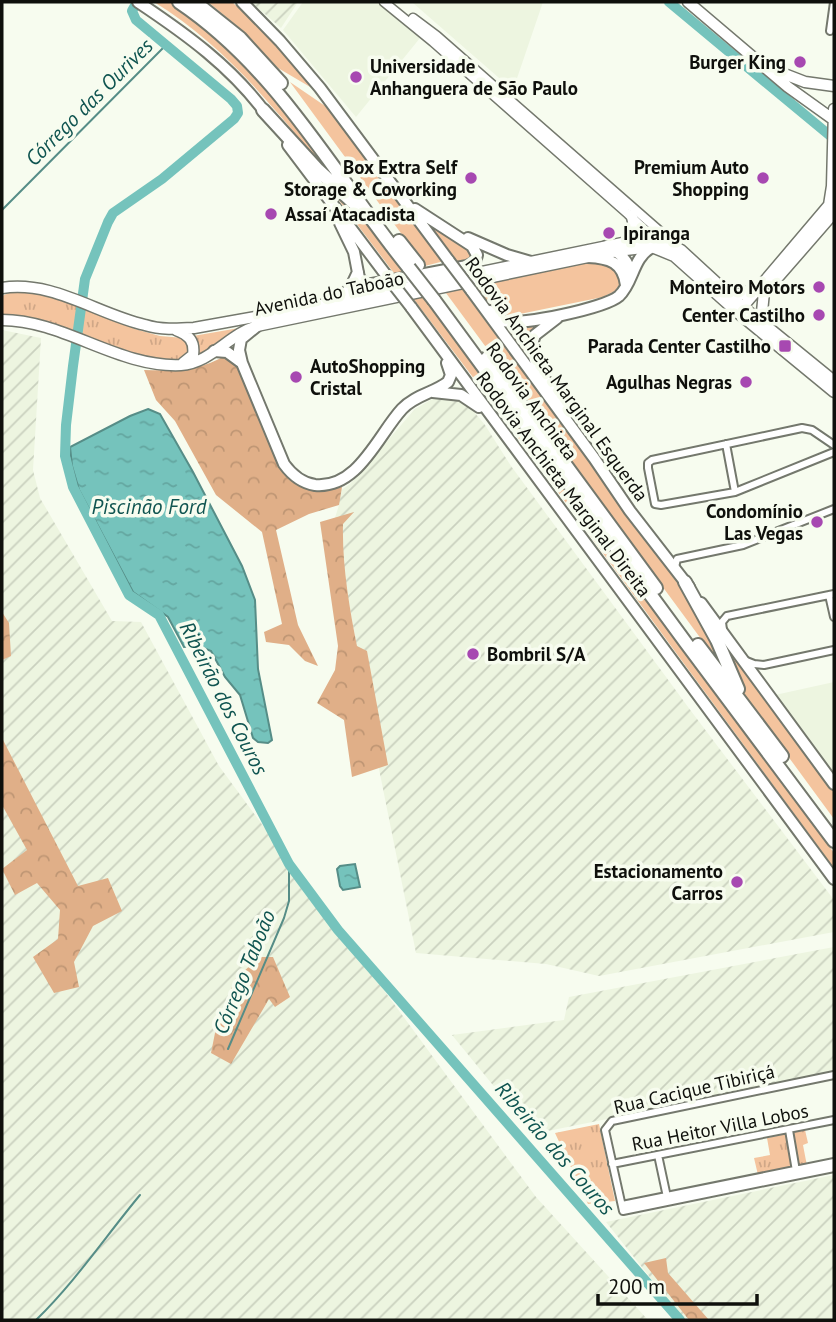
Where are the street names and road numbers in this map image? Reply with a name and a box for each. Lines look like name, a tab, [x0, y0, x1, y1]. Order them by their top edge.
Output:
street label: Rodovia Anchieta Marginal Esquerda	[461, 252, 653, 506]
street label: Avenida do Taboão	[252, 265, 406, 321]
street label: Rodovia Anchieta	[481, 337, 583, 465]
street label: Rodovia Anchieta Marginal Direita	[471, 366, 657, 602]
street label: Rua Cacique Tibiriçá	[611, 1059, 777, 1119]
street label: Rua Heitor Villa Lobos	[630, 1098, 810, 1156]

